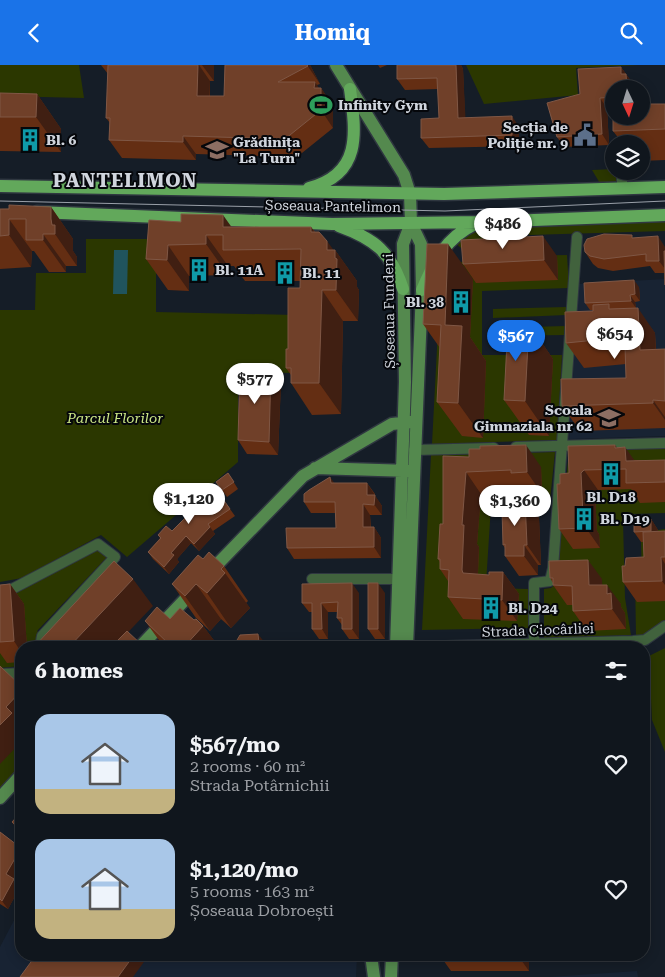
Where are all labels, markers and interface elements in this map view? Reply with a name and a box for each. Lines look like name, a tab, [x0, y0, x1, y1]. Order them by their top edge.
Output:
icon: back	[20, 19, 48, 47]
icon: search	[617, 19, 645, 47]
text: Homiq	[295, 20, 370, 45]
north arrow	[605, 80, 650, 125]
map controls	[605, 80, 650, 180]
sports icon: Infinity Gym	[308, 92, 334, 118]
place label: Infinity Gym	[338, 97, 428, 113]
place label: Secția de Poliție nr. 9	[487, 119, 568, 153]
public building icon: Secția de Poliție nr. 9	[572, 122, 598, 148]
building icon: Bl. 6	[17, 127, 43, 153]
place label: Bl. 6	[46, 132, 77, 148]
place label: Grădinița "La Turn"	[233, 134, 301, 166]
button: layers	[605, 135, 650, 180]
school or university icon: Grădinița "La Turn"	[204, 137, 230, 163]
district label: PANTELIMON	[53, 169, 197, 192]
street label: Șoseaua Pantelimon	[265, 197, 401, 216]
pin: $486	[473, 207, 533, 250]
text: $486	[485, 214, 521, 233]
street label: Șoseaua Fundeni	[380, 253, 399, 369]
building icon: Bl. 11A	[186, 257, 212, 283]
building icon: Bl. 11	[272, 260, 298, 286]
place label: Bl. 11A	[215, 262, 263, 278]
place label: Bl. 11	[302, 265, 340, 281]
building icon: Bl. 38	[448, 289, 474, 315]
place label: Bl. 38	[406, 294, 444, 310]
pin: $654	[585, 317, 645, 360]
pin: $567	[486, 319, 546, 362]
text: $654	[597, 324, 633, 343]
text: $567	[498, 326, 534, 345]
pin: $577	[225, 363, 285, 405]
text: $577	[237, 369, 273, 388]
place label: Scoala Gimnaziala nr 62	[474, 402, 593, 434]
school or university icon: Scoala Gimnaziala nr 62	[596, 405, 622, 431]
park label: Parcul Florilor	[66, 410, 163, 426]
building icon: Bl. D18	[598, 461, 624, 487]
pin: $1,120	[148, 483, 230, 525]
pin: $1,360	[474, 485, 556, 527]
text: $1,120	[164, 489, 214, 508]
place label: Bl. D18	[586, 489, 636, 505]
text: $1,360	[490, 491, 540, 510]
building icon: Bl. D19	[571, 506, 597, 532]
place label: Bl. D19	[600, 511, 650, 527]
building icon: Bl. D24	[478, 595, 504, 621]
place label: Bl. D24	[508, 600, 558, 616]
street label: Strada Ciocârliei	[482, 620, 595, 640]
icon: filters	[602, 657, 630, 685]
text: 6 homes	[35, 659, 123, 683]
text: $567/mo	[190, 733, 280, 757]
icon: home	[75, 734, 135, 794]
icon: heart	[602, 750, 630, 778]
text: 2 rooms · 60 m²	[190, 757, 305, 776]
text: Strada Potârnichii	[190, 776, 330, 795]
text: $1,120/mo	[190, 858, 299, 882]
icon: home	[75, 859, 135, 919]
icon: heart	[602, 875, 630, 903]
text: 5 rooms · 163 m²	[190, 882, 314, 901]
text: Șoseaua Dobroești	[190, 901, 334, 920]

